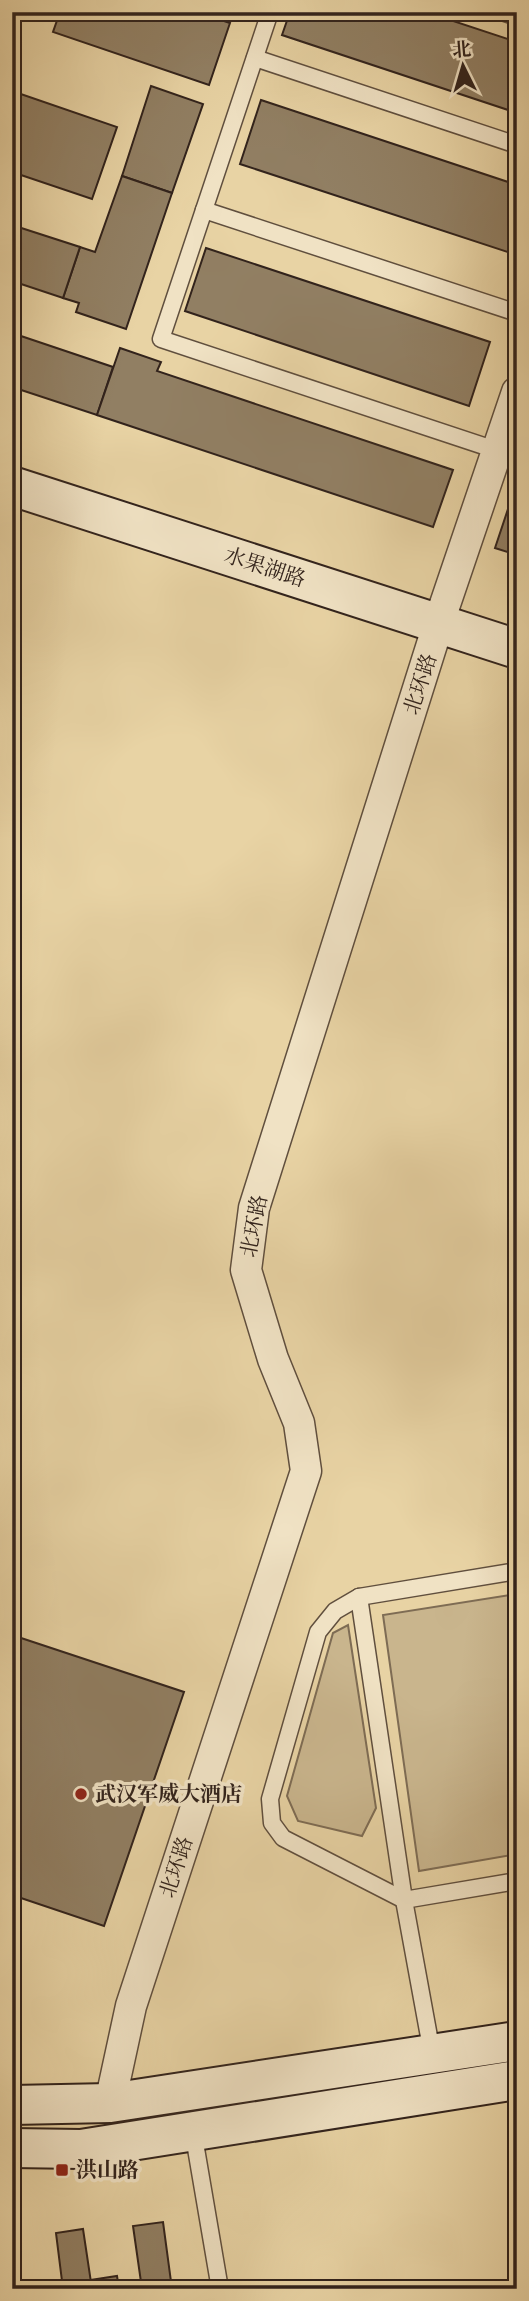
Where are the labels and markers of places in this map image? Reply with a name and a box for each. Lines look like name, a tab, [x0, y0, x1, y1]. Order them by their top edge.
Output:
place label: 武汉军威大酒店	[95, 1782, 242, 1809]
marker: 武汉军威大酒店	[73, 1786, 89, 1802]
place label: 洪山路	[76, 2158, 139, 2185]
marker: 洪山路	[54, 2162, 70, 2178]

